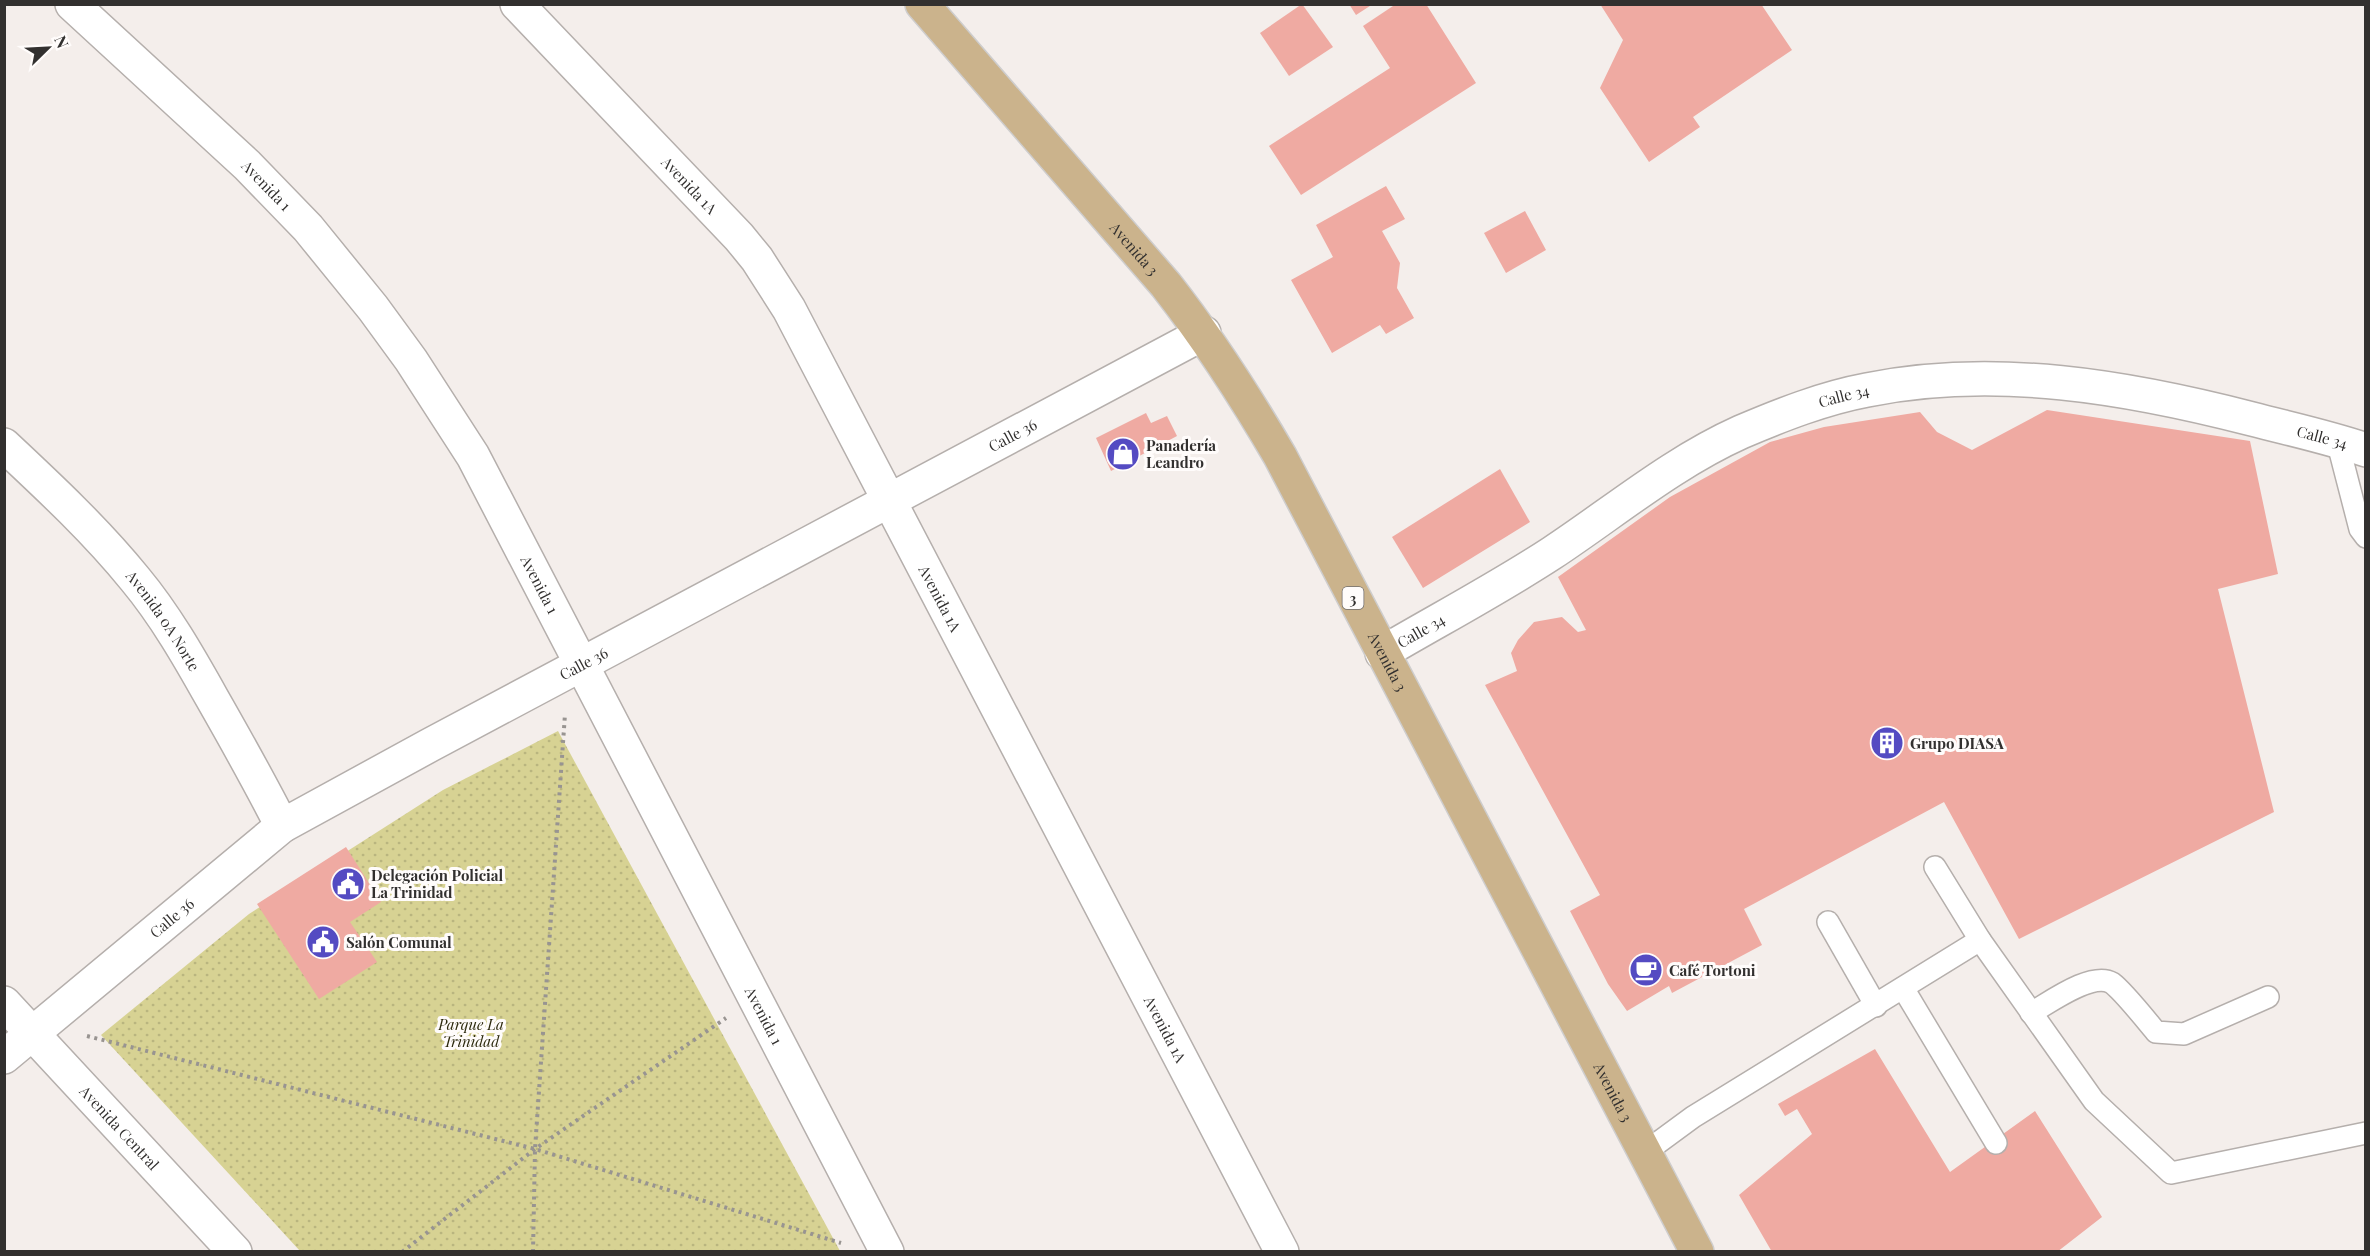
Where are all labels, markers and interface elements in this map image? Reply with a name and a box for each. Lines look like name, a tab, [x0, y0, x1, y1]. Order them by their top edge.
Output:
north arrow	[18, 18, 78, 78]
text: N	[50, 32, 74, 52]
street label: Avenida 1A	[657, 151, 722, 219]
street label: Avenida 1	[237, 155, 296, 215]
street label: Avenida 3	[1105, 217, 1163, 280]
street label: Calle 34	[1816, 380, 1871, 412]
street label: Calle 36	[985, 414, 1040, 456]
street label: Calle 34	[2295, 421, 2350, 453]
place label: Panadería Leandro	[1146, 435, 1216, 472]
shop icon: Panadería Leandro	[1105, 436, 1141, 472]
street label: Avenida 1	[516, 551, 563, 617]
street label: Avenida 1A	[914, 561, 966, 635]
street label: Avenida 0A Norte	[121, 565, 205, 675]
road number: 3	[1342, 587, 1364, 609]
street label: Calle 34	[1393, 609, 1448, 652]
street label: Avenida 3	[1364, 628, 1412, 695]
street label: Calle 36	[556, 642, 611, 684]
building icon: Grupo DIASA	[1869, 725, 1905, 761]
place label: Grupo DIASA	[1910, 733, 2005, 753]
place label: Delegación Policial La Trinidad	[371, 865, 504, 902]
public building icon: Delegación Policial La Trinidad	[330, 866, 366, 902]
street label: Calle 36	[145, 893, 198, 942]
public building icon: Salón Comunal	[305, 924, 341, 960]
place label: Salón Comunal	[346, 932, 452, 952]
cafe icon: Café Tortoni	[1628, 952, 1664, 988]
place label: Café Tortoni	[1669, 960, 1756, 980]
street label: Avenida 1	[740, 982, 788, 1049]
street label: Avenida 1A	[1139, 991, 1191, 1066]
park label: Parque La Trinidad	[437, 1014, 504, 1051]
street label: Avenida 3	[1589, 1058, 1637, 1125]
street label: Avenida Central	[75, 1080, 164, 1174]

